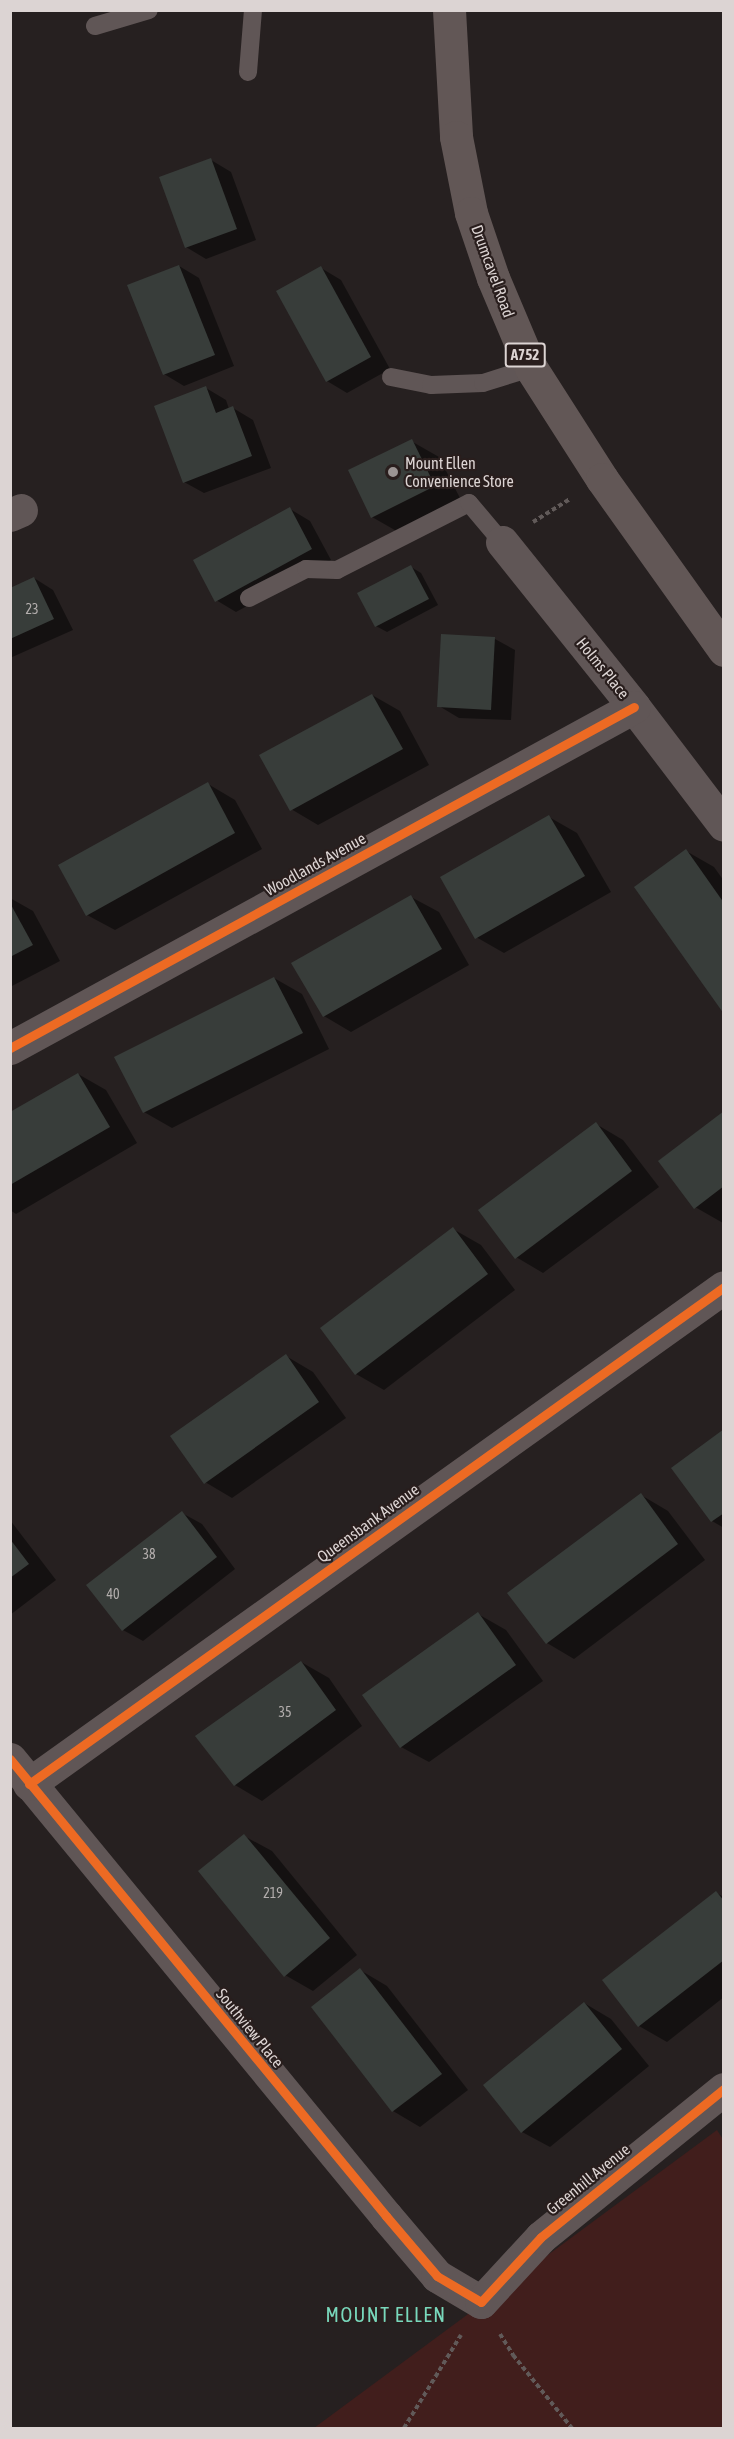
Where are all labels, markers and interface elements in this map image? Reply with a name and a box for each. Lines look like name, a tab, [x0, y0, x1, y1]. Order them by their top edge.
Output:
street label: Drumcavel Road	[467, 222, 519, 320]
road number: A752	[504, 343, 546, 367]
place label: Mount Ellen Convenience Store	[405, 453, 514, 491]
marker: Mount Ellen Convenience Store	[386, 465, 400, 479]
house number: 23	[25, 601, 39, 617]
street label: Holms Place	[573, 634, 633, 702]
street label: Woodlands Avenue	[261, 828, 369, 900]
street label: Queensbank Avenue	[313, 1480, 423, 1566]
house number: 38	[142, 1546, 156, 1562]
house number: 40	[106, 1586, 120, 1602]
house number: 35	[278, 1704, 292, 1720]
house number: 219	[263, 1885, 283, 1901]
street label: Southview Place	[212, 1985, 288, 2071]
street label: Greenhill Avenue	[542, 2140, 634, 2218]
district label: MOUNT ELLEN	[325, 2302, 447, 2326]

